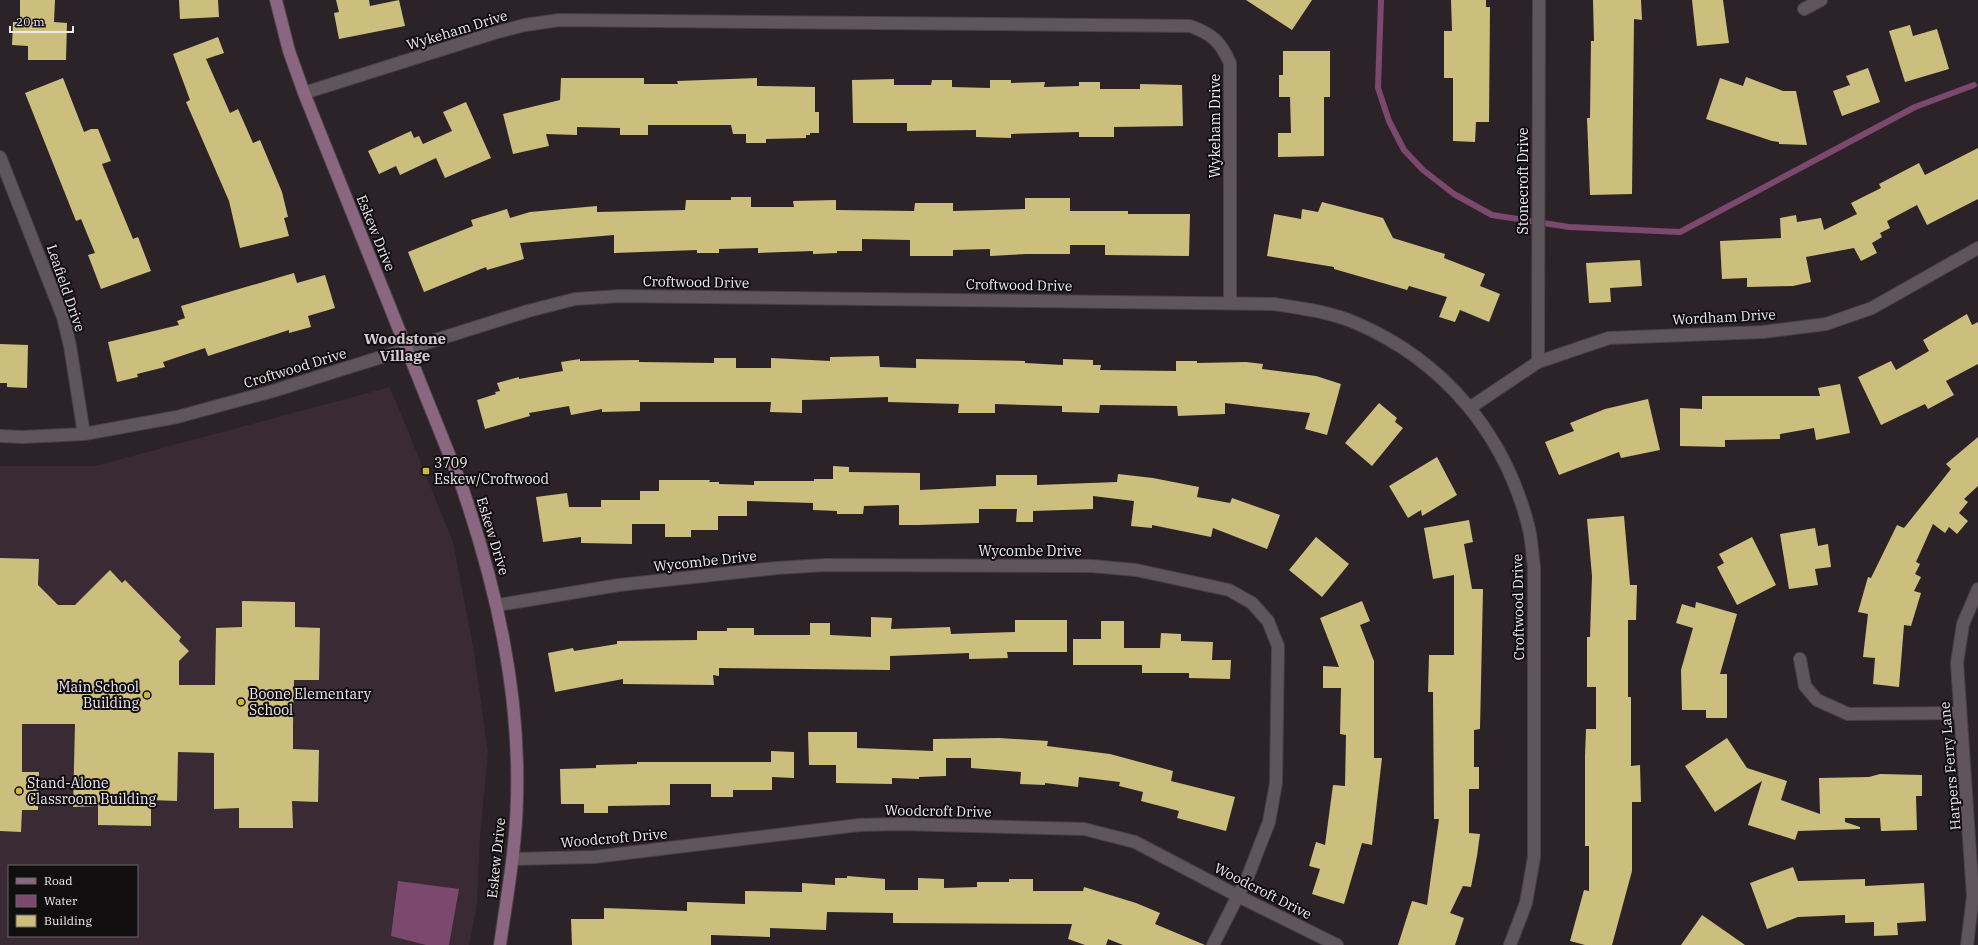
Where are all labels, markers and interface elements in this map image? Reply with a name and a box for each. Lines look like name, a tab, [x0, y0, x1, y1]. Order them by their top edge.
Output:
street label: Wykeham Drive	[404, 6, 510, 54]
scale bar	[10, 8, 73, 34]
text: 20 m	[16, 14, 45, 29]
street label: Wykeham Drive	[1206, 74, 1224, 178]
street label: Stonecroft Drive	[1514, 127, 1532, 235]
street label: Eskew Drive	[353, 192, 399, 274]
street label: Leafield Drive	[43, 242, 89, 334]
street label: Croftwood Drive	[643, 272, 749, 292]
street label: Croftwood Drive	[966, 275, 1072, 295]
street label: Wordham Drive	[1672, 305, 1776, 329]
district label: Woodstone Village	[364, 329, 446, 365]
street label: Croftwood Drive	[241, 344, 349, 392]
place label: 3709 Eskew/Croftwood	[434, 454, 549, 488]
marker: 3709 Eskew/Croftwood	[421, 466, 431, 476]
street label: Eskew Drive	[473, 495, 513, 577]
street label: Wycombe Drive	[978, 542, 1082, 560]
street label: Wycombe Drive	[652, 547, 758, 575]
street label: Croftwood Drive	[1508, 554, 1528, 660]
place label: Main School Building	[58, 678, 139, 712]
place label: Boone Elementary School	[249, 685, 372, 719]
marker: Main School Building	[142, 690, 152, 700]
marker: Boone Elementary School	[236, 697, 246, 707]
street label: Harpers Ferry Lane	[1935, 701, 1965, 831]
place label: Stand-Alone Classroom Building	[27, 774, 157, 808]
marker: Stand-Alone Classroom Building	[14, 786, 24, 796]
street label: Woodcroft Drive	[884, 801, 992, 821]
street label: Eskew Drive	[483, 817, 509, 899]
street label: Woodcroft Drive	[560, 824, 668, 852]
street label: Woodcroft Drive	[1211, 859, 1315, 923]
legend	[8, 865, 138, 937]
text: Road	[44, 873, 73, 888]
text: Water	[44, 893, 78, 908]
text: Building	[44, 913, 92, 928]

